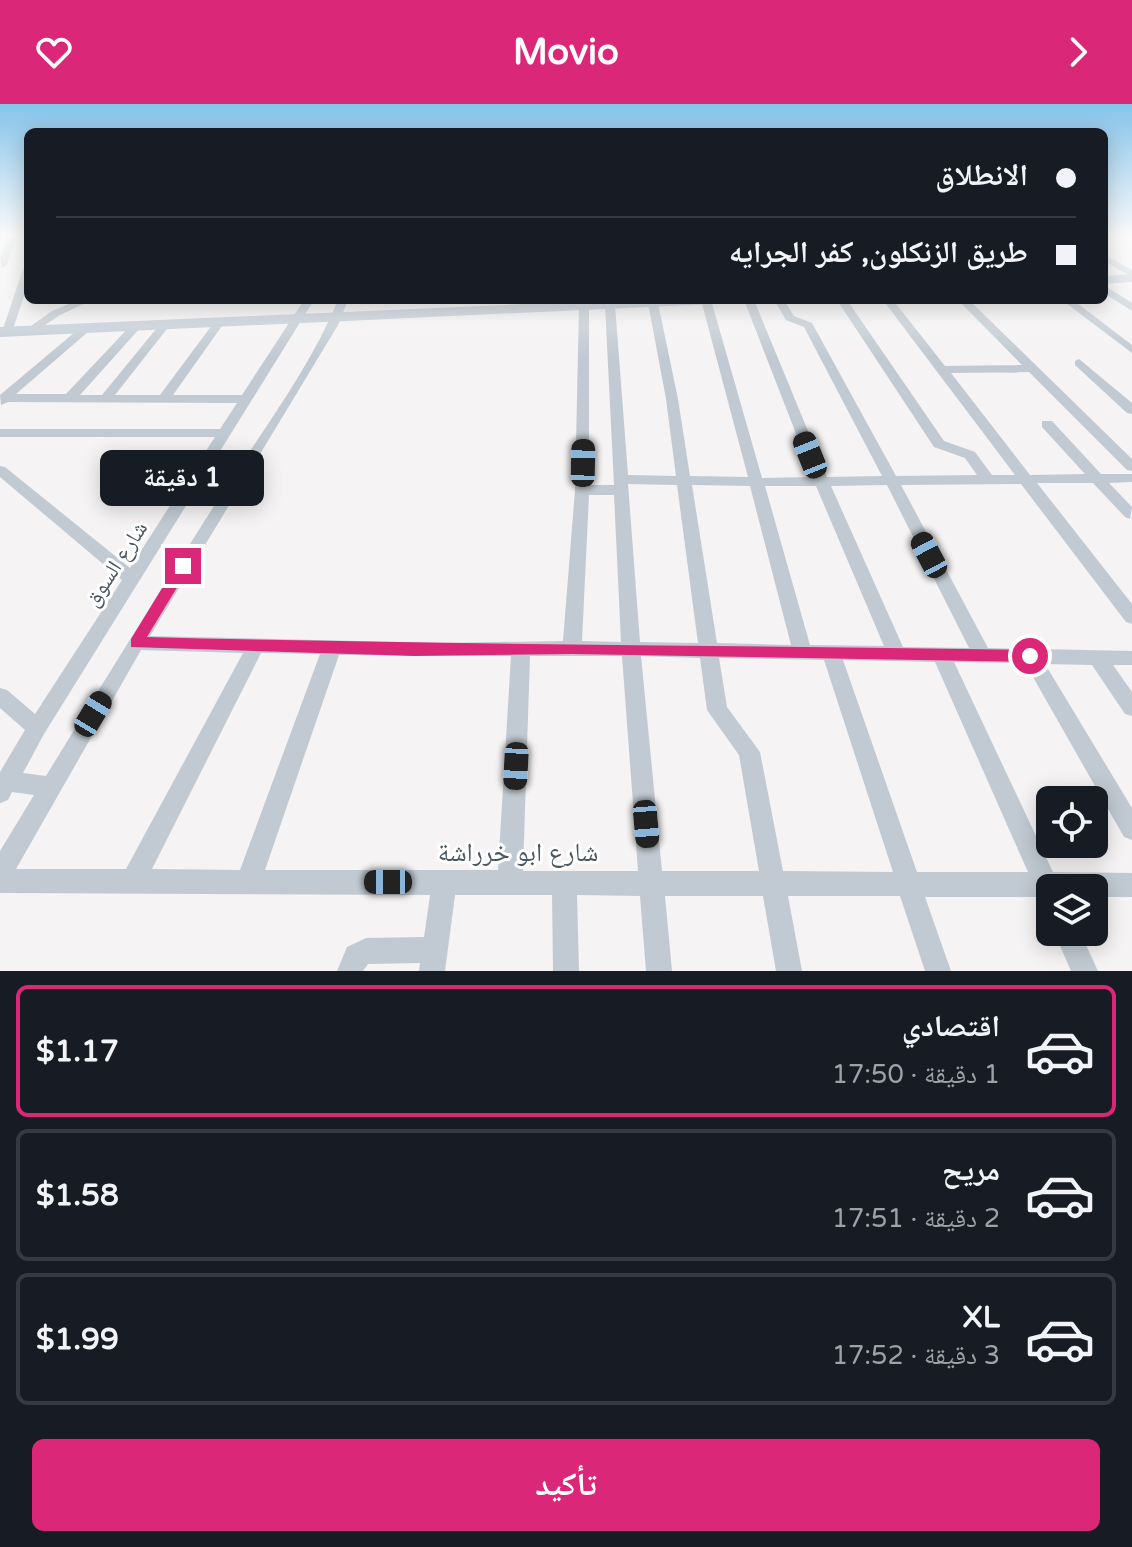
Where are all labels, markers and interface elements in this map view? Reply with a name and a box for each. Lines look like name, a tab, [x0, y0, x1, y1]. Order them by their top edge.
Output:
icon: heart	[32, 30, 76, 74]
icon: forward	[1056, 30, 1100, 74]
text: Movio	[513, 31, 619, 74]
text: الانطلاق	[935, 157, 1028, 194]
text: طريق الزنكلون, كفر الجرايه	[729, 234, 1028, 271]
car	[790, 428, 830, 482]
car	[571, 439, 595, 487]
callout: 1 دقيقة	[101, 450, 265, 506]
text: 1 دقيقة	[143, 462, 221, 493]
street label: شارع السوق	[79, 516, 153, 612]
car	[907, 528, 951, 582]
route end	[165, 548, 201, 584]
route start	[1012, 638, 1048, 674]
car	[70, 687, 116, 741]
car	[503, 741, 529, 791]
map controls	[1036, 786, 1108, 946]
button: locate	[1036, 786, 1108, 858]
car	[632, 799, 660, 849]
street label: شارع ابو خرراشة	[438, 837, 598, 868]
car	[364, 870, 412, 894]
button: layers	[1036, 874, 1108, 946]
text: اقتصادي	[902, 1008, 1000, 1045]
icon: car	[1024, 1015, 1096, 1087]
text: $1.17	[36, 1033, 119, 1070]
text: 1 دقيقة · 17:50	[832, 1059, 1000, 1090]
text: مريح	[942, 1152, 1000, 1189]
icon: car	[1024, 1159, 1096, 1231]
text: $1.58	[36, 1177, 119, 1214]
text: 2 دقيقة · 17:51	[832, 1203, 1000, 1234]
text: XL	[963, 1299, 1000, 1336]
icon: car	[1024, 1303, 1096, 1375]
text: $1.99	[36, 1321, 119, 1358]
text: 3 دقيقة · 17:52	[832, 1340, 1000, 1371]
button: تأكيد	[32, 1439, 1100, 1531]

